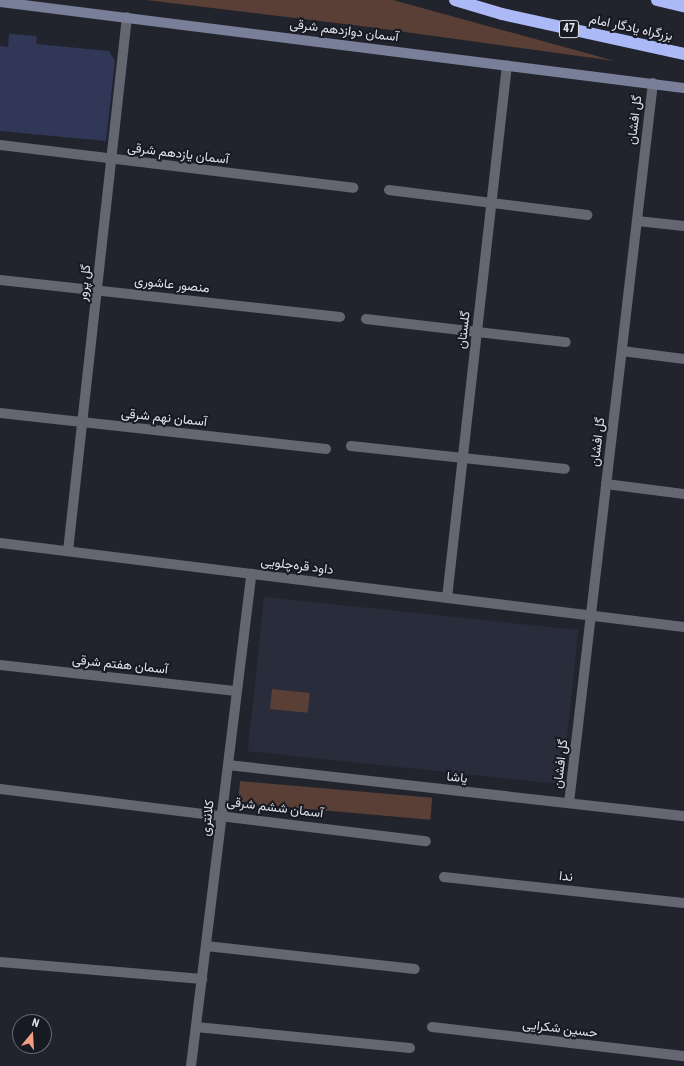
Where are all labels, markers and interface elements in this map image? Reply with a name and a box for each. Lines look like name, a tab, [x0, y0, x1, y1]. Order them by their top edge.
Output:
street label: بزرگراه یادگار امام	[588, 12, 674, 44]
street label: آسمان دوازدهم شرقی	[289, 17, 399, 45]
road number: 47	[558, 19, 580, 39]
street label: گل افشان	[624, 94, 646, 146]
street label: آسمان یازدهم شرقی	[126, 140, 230, 168]
street label: گل پرور	[75, 264, 95, 302]
street label: منصور عاشوری	[134, 273, 210, 297]
street label: گلستان	[454, 310, 474, 350]
street label: آسمان نهم شرقی	[120, 406, 208, 430]
street label: گل افشان	[587, 416, 609, 468]
street label: داود قره‌چلویی	[260, 554, 334, 578]
street label: آسمان هفتم شرقی	[71, 652, 169, 678]
street label: گل افشان	[550, 738, 572, 790]
street label: یاشا	[446, 769, 468, 787]
street label: آسمان ششم شرقی	[226, 794, 324, 822]
street label: کلانتری	[198, 799, 218, 837]
street label: ندا	[558, 869, 574, 885]
north arrow	[12, 1014, 52, 1054]
text: N	[30, 1016, 41, 1030]
street label: حسین شکرایی	[522, 1017, 598, 1041]

